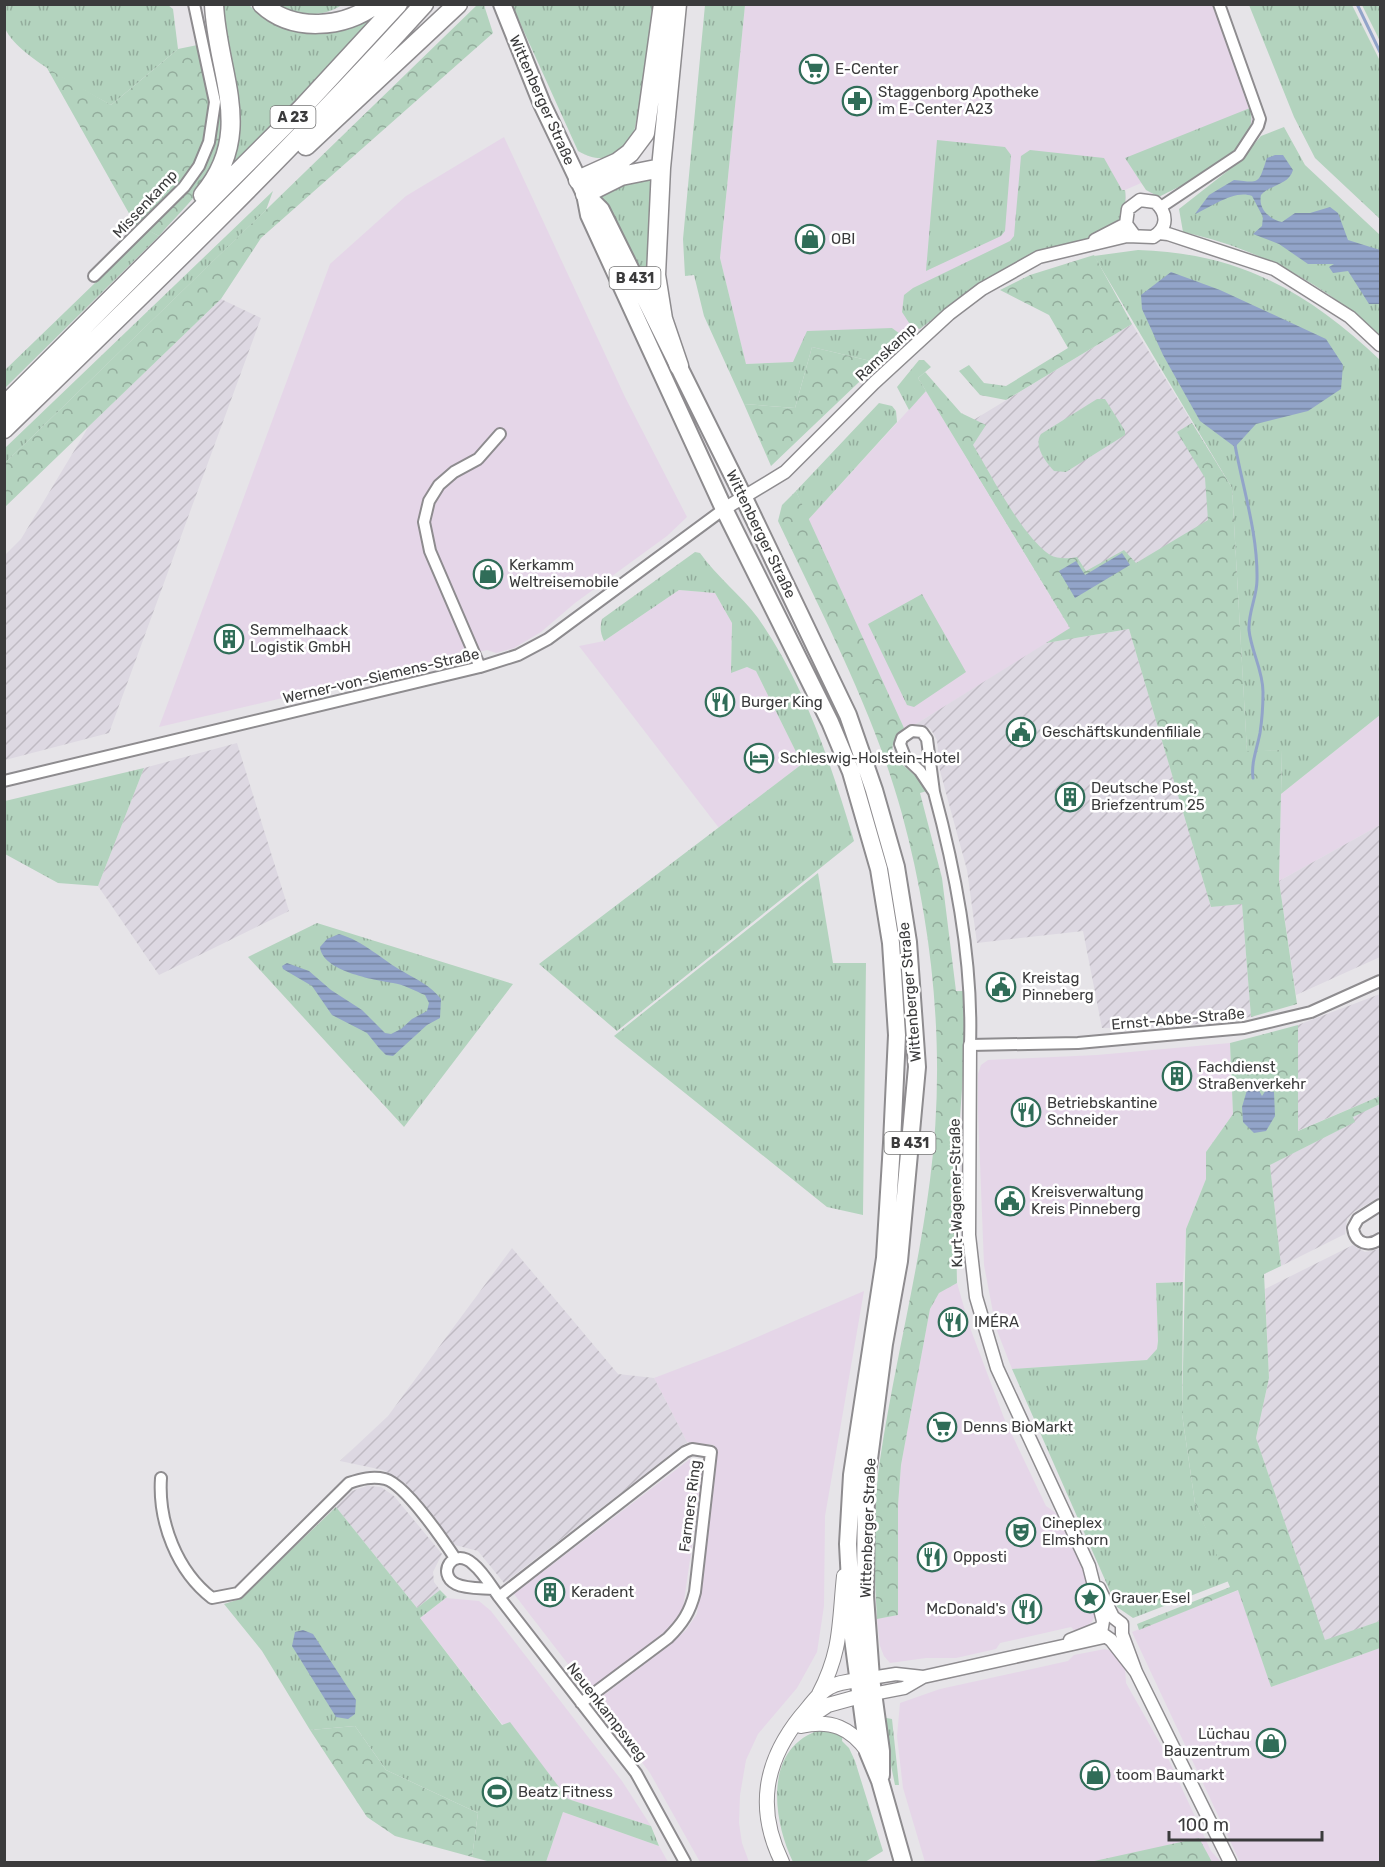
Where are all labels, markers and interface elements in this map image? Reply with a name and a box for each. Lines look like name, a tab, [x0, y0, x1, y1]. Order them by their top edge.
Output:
street label: Wittenberger Straße	[505, 32, 579, 168]
supermarket icon: E-Center	[798, 53, 830, 85]
place label: E-Center	[835, 60, 899, 78]
place label: Staggenborg Apotheke im E-Center A23	[878, 83, 1039, 118]
pharmacy icon: Staggenborg Apotheke im E-Center A23	[841, 85, 873, 117]
road number: A 23	[270, 106, 316, 128]
street label: Missenkamp	[109, 166, 181, 242]
shop icon: OBI	[794, 223, 826, 255]
place label: OBI	[831, 230, 855, 248]
road number: B 431	[610, 267, 660, 289]
street label: Ramskamp	[852, 319, 920, 385]
street label: Wittenberger Straße	[722, 467, 800, 601]
place label: Kerkamm Weltreisemobile	[509, 556, 619, 591]
shop icon: Kerkamm Weltreisemobile	[472, 558, 504, 590]
place label: Semmelhaack Logistik GmbH	[250, 621, 351, 656]
building icon: Semmelhaack Logistik GmbH	[213, 623, 245, 655]
street label: Werner-von-Siemens-Straße	[281, 645, 481, 707]
restaurant icon: Burger King	[704, 686, 736, 718]
place label: Burger King	[741, 693, 823, 711]
public building icon: Geschäftskundenfiliale	[1005, 716, 1037, 748]
place label: Geschäftskundenfiliale	[1042, 723, 1201, 741]
hotel icon: Schleswig-Holstein-Hotel	[743, 742, 775, 774]
place label: Schleswig-Holstein-Hotel	[780, 749, 960, 767]
place label: Deutsche Post, Briefzentrum 25	[1091, 779, 1205, 814]
building icon: Deutsche Post, Briefzentrum 25	[1054, 781, 1086, 813]
street label: Wittenberger Straße	[895, 921, 925, 1063]
place label: Kreistag Pinneberg	[1022, 969, 1094, 1004]
public building icon: Kreistag Pinneberg	[985, 971, 1017, 1003]
street label: Ernst-Abbe-Straße	[1111, 1004, 1245, 1034]
place label: Fachdienst Straßenverkehr	[1198, 1058, 1306, 1093]
building icon: Fachdienst Straßenverkehr	[1161, 1060, 1193, 1092]
place label: Betriebskantine Schneider	[1047, 1094, 1157, 1129]
restaurant icon: Betriebskantine Schneider	[1010, 1096, 1042, 1128]
street label: Kurt-Wagener-Straße	[946, 1118, 966, 1268]
road number: B 431	[884, 1132, 936, 1154]
place label: Kreisverwaltung Kreis Pinneberg	[1031, 1183, 1144, 1218]
public building icon: Kreisverwaltung Kreis Pinneberg	[994, 1185, 1026, 1217]
restaurant icon: IMÉRA	[937, 1306, 969, 1338]
place label: IMÉRA	[974, 1313, 1019, 1331]
supermarket icon: Denns BioMarkt	[926, 1411, 958, 1443]
place label: Denns BioMarkt	[963, 1418, 1073, 1436]
street label: Wittenberger Straße	[857, 1458, 879, 1598]
street label: Farmers Ring	[675, 1459, 705, 1553]
place label: Cineplex Elmshorn	[1042, 1514, 1108, 1549]
theatre icon: Cineplex Elmshorn	[1005, 1516, 1037, 1548]
restaurant icon: Opposti	[916, 1541, 948, 1573]
place label: Opposti	[953, 1548, 1007, 1566]
building icon: Keradent	[534, 1576, 566, 1608]
place icon: Grauer Esel	[1074, 1582, 1106, 1614]
place label: Keradent	[571, 1583, 634, 1601]
place label: Grauer Esel	[1111, 1589, 1190, 1607]
restaurant icon: McDonald's	[1011, 1593, 1043, 1625]
place label: McDonald's	[926, 1600, 1006, 1618]
street label: Neuenkampsweg	[563, 1659, 651, 1765]
place label: Lüchau Bauzentrum	[1164, 1725, 1250, 1760]
shop icon: Lüchau Bauzentrum	[1255, 1727, 1287, 1759]
shop icon: toom Baumarkt	[1079, 1759, 1111, 1791]
place label: toom Baumarkt	[1116, 1766, 1224, 1784]
sports icon: Beatz Fitness	[481, 1776, 513, 1808]
place label: Beatz Fitness	[518, 1783, 613, 1801]
scale bar	[1169, 1804, 1322, 1842]
text: 100 m	[1178, 1814, 1229, 1836]

